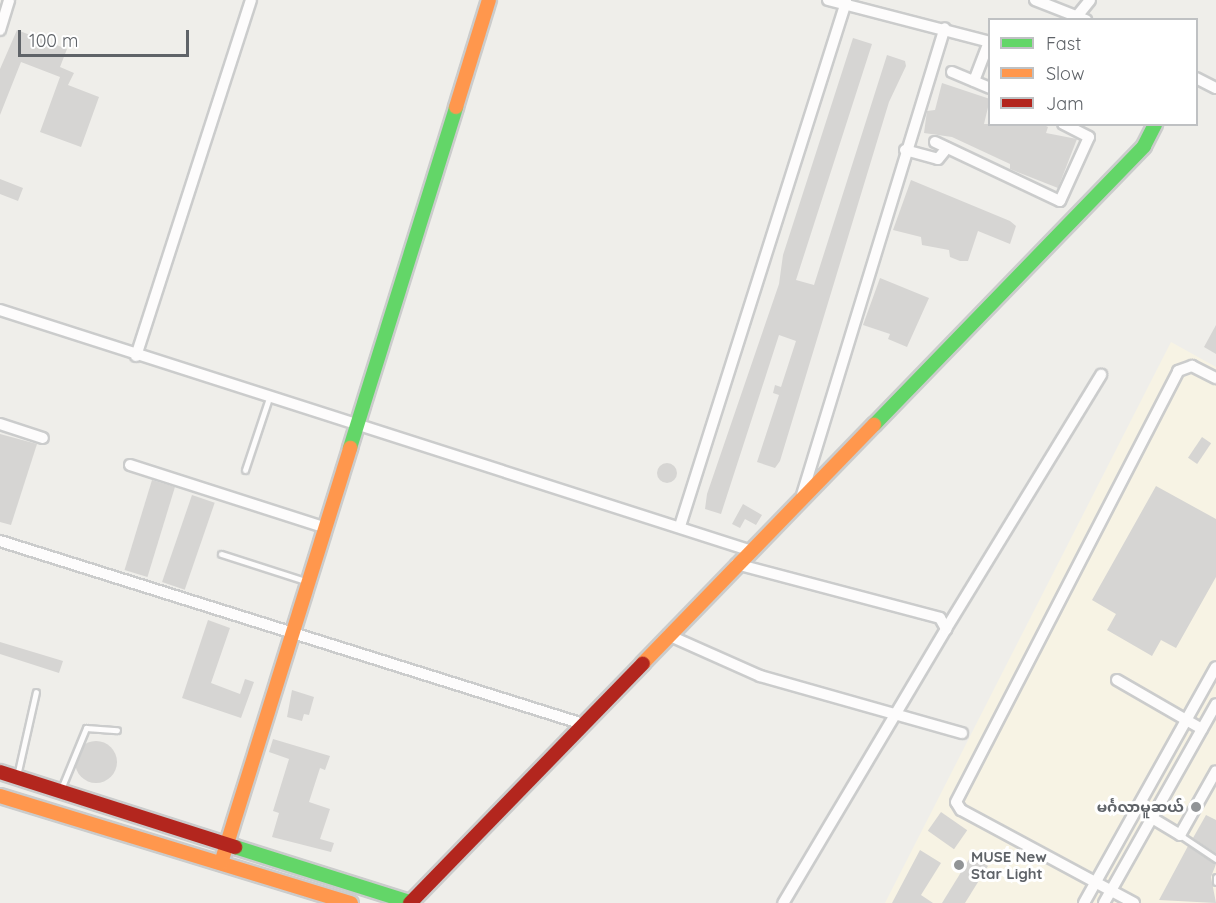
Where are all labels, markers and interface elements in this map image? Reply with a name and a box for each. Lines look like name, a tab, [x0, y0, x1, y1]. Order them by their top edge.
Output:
scale bar	[21, 18, 192, 56]
legend	[988, 18, 1198, 126]
text: 100 m	[29, 29, 78, 52]
text: Fast	[1046, 32, 1081, 55]
text: Slow	[1046, 62, 1084, 85]
text: Jam	[1046, 92, 1084, 115]
place label: မင်္ဂလာမူဆယ်	[1097, 798, 1184, 816]
marker: မင်္ဂလာမူဆယ်	[1189, 800, 1203, 814]
place label: MUSE New Star Light	[971, 847, 1047, 882]
marker: MUSE New Star Light	[952, 858, 966, 872]

